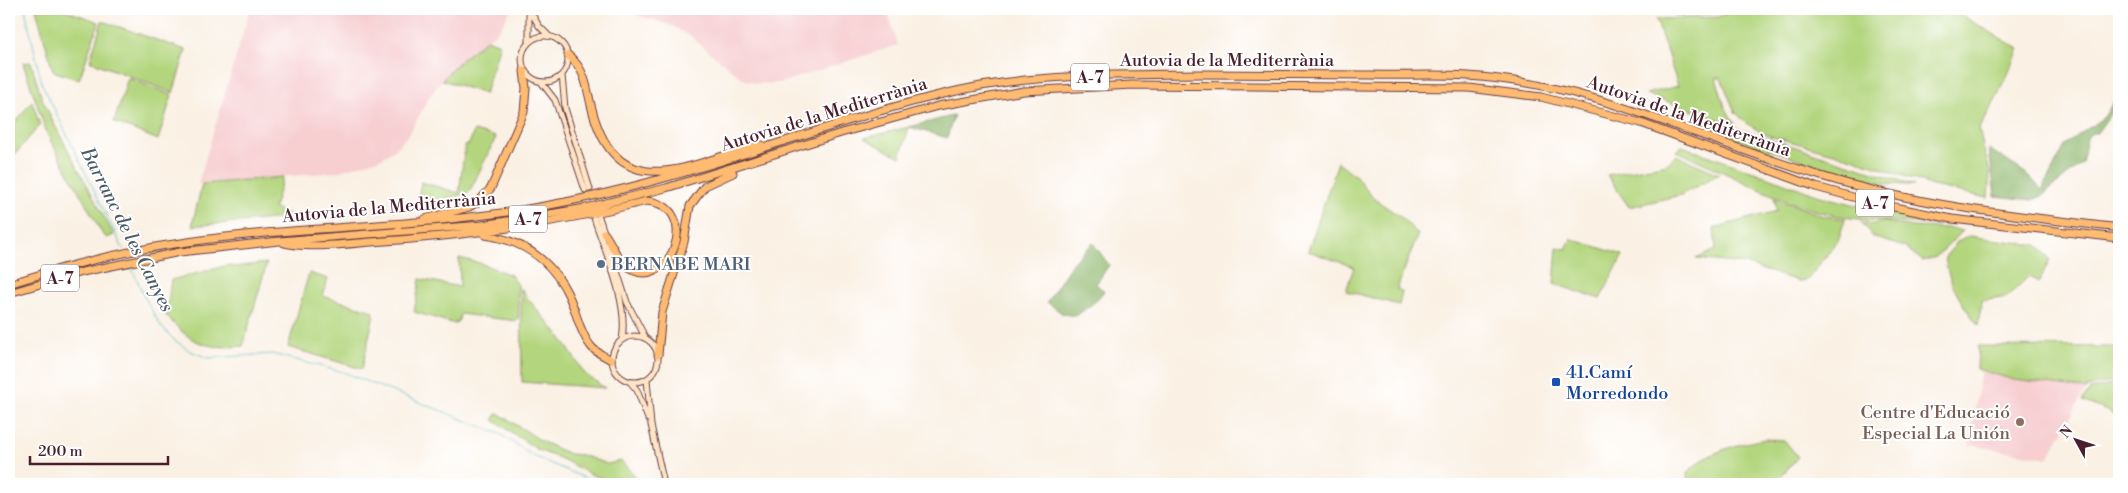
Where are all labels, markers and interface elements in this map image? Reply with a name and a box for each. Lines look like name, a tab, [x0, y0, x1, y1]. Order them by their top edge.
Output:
street label: Autovia de la Mediterrània	[1119, 49, 1335, 72]
road number: A-7	[1071, 64, 1109, 90]
street label: Autovia de la Mediterrània	[1583, 70, 1795, 163]
street label: Autovia de la Mediterrània	[717, 72, 931, 157]
water label: Barranc de les Canyes	[75, 142, 179, 316]
street label: Autovia de la Mediterrània	[280, 187, 498, 228]
road number: A-7	[1856, 190, 1894, 217]
road number: A-7	[509, 205, 547, 232]
place label: BERNABE MARI	[610, 253, 751, 276]
marker: BERNABE MARI	[595, 258, 607, 270]
road number: A-7	[41, 264, 79, 292]
place label: 41.Camí Morredondo	[1566, 361, 1668, 405]
marker: 41.Camí Morredondo	[1550, 376, 1562, 388]
place label: Centre d'Educació Especial La Unión	[1860, 401, 2010, 445]
marker: Centre d'Educació Especial La Unión	[2014, 416, 2026, 428]
north arrow	[2050, 416, 2100, 466]
text: N	[2056, 422, 2077, 442]
scale bar	[30, 433, 168, 465]
text: 200 m	[38, 442, 83, 461]

